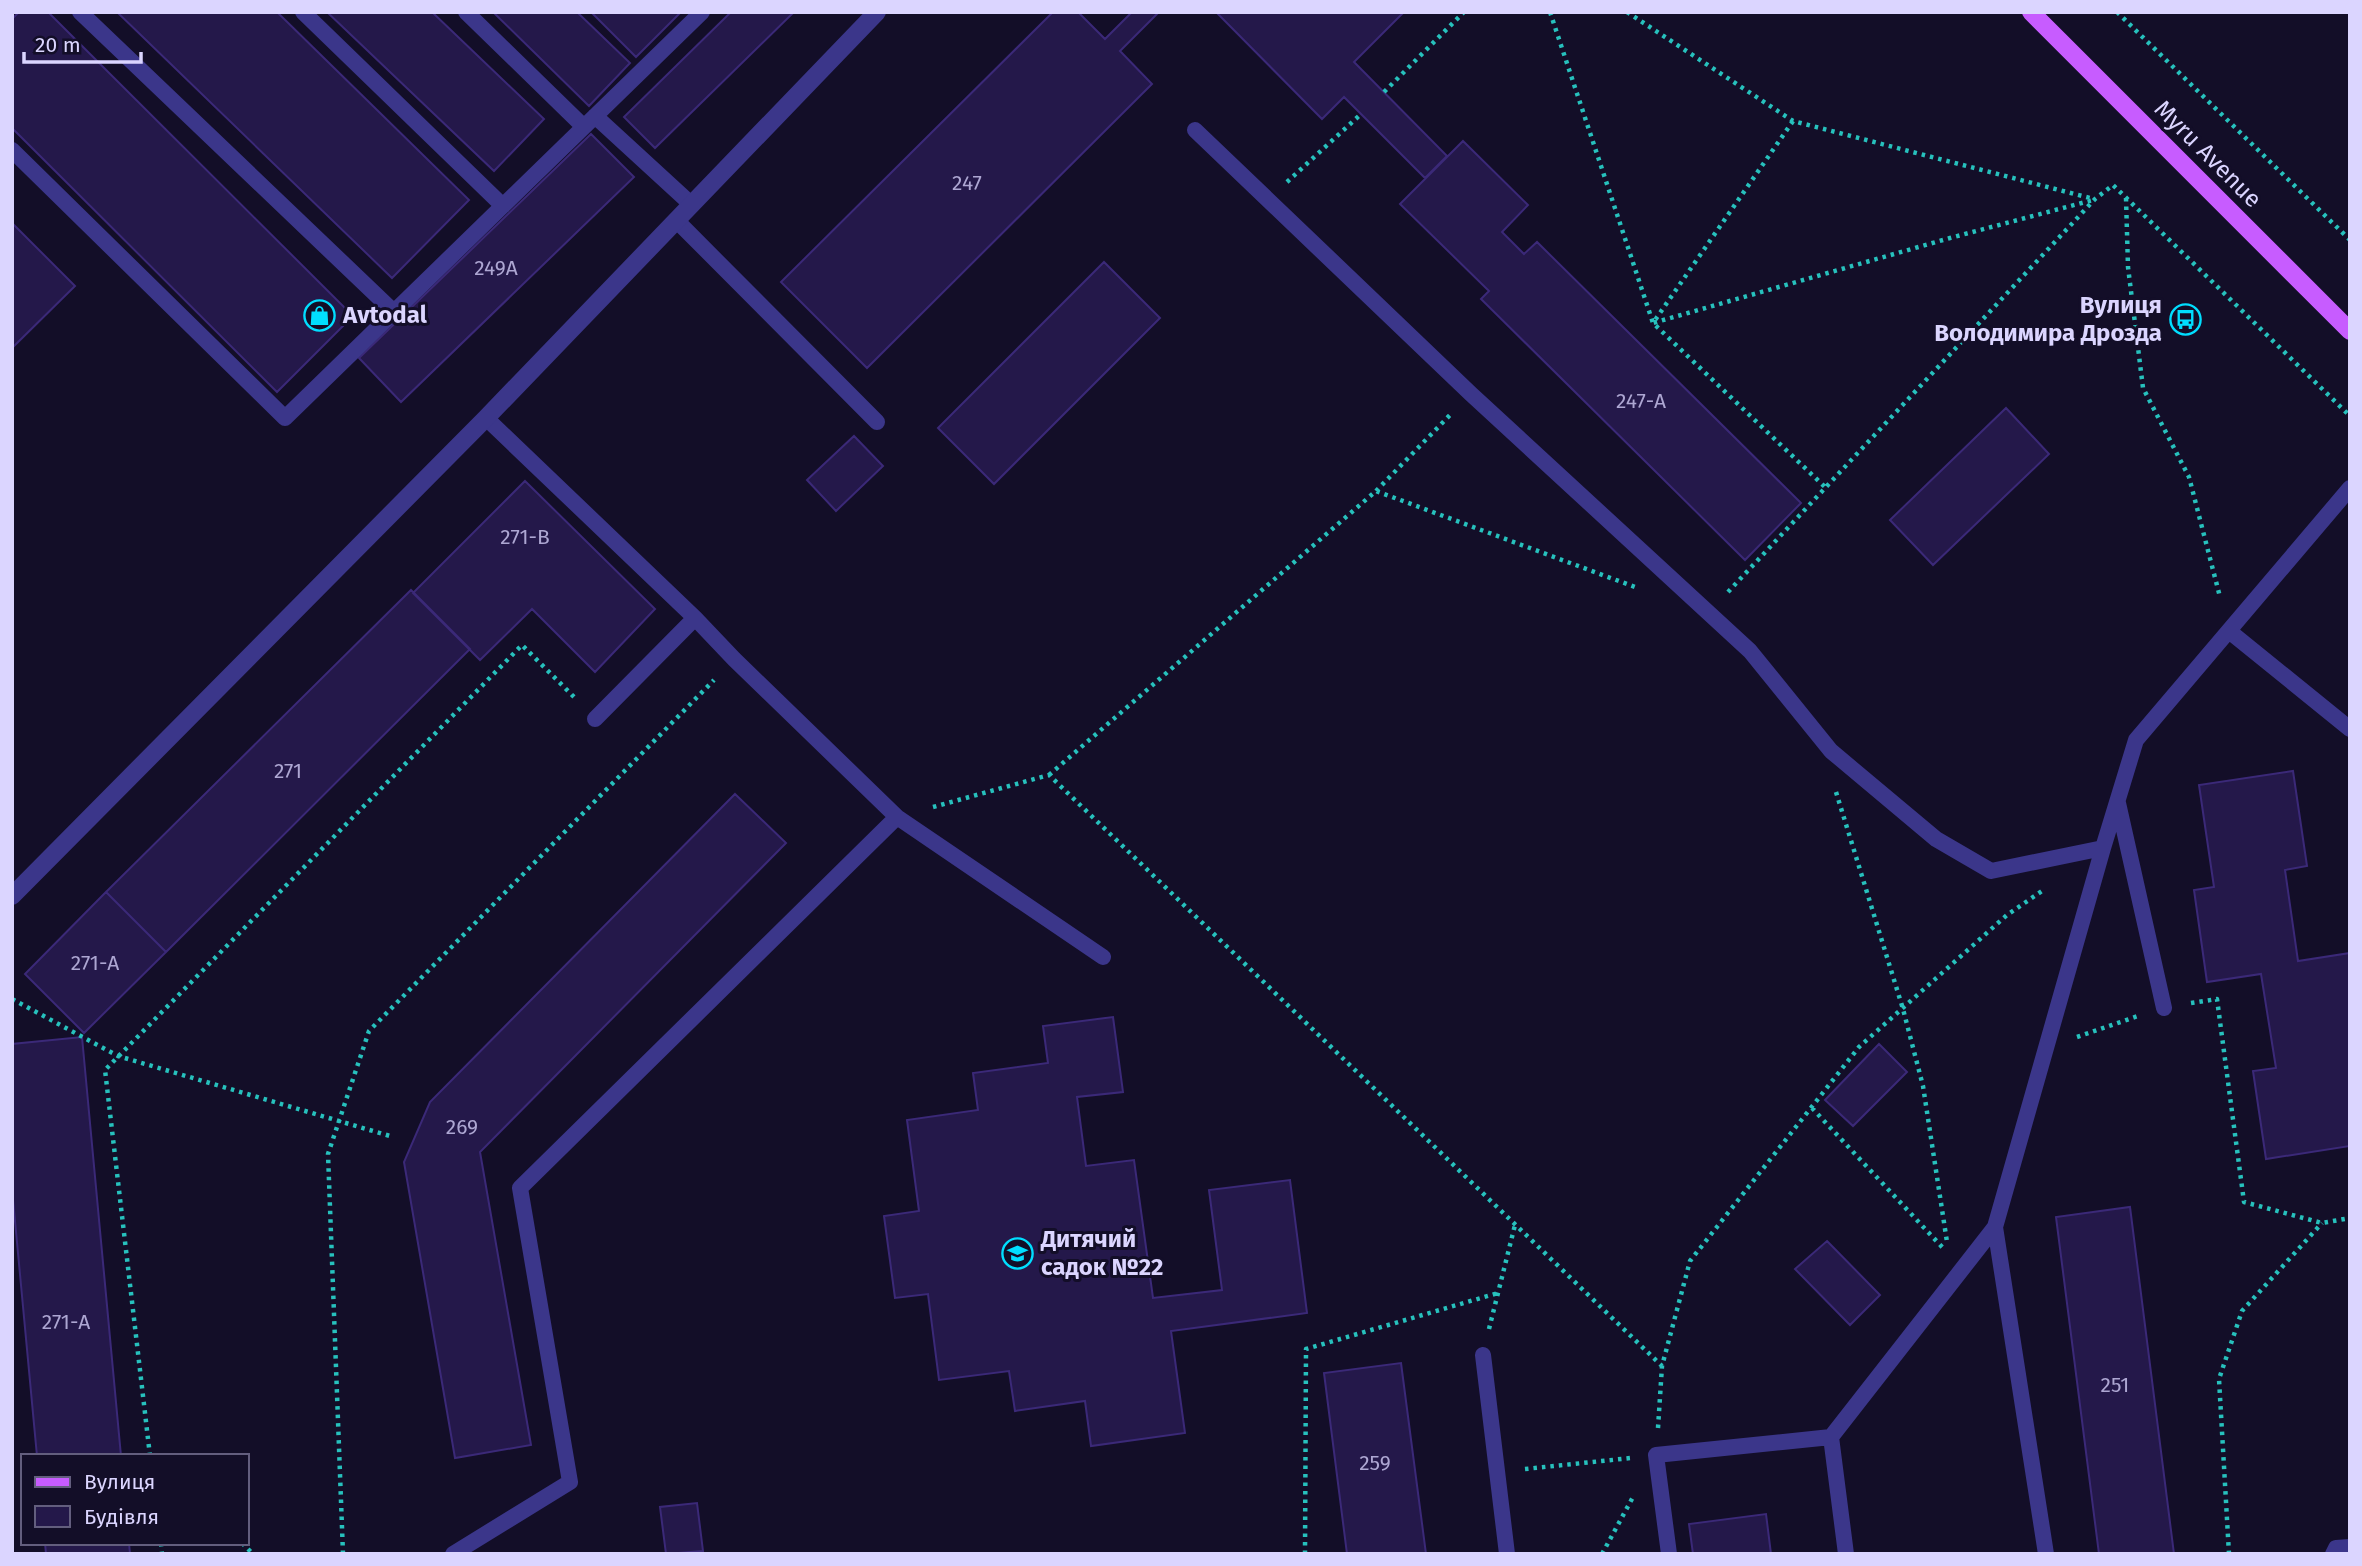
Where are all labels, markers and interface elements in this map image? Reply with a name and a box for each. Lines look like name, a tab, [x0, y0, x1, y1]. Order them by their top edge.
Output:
scale bar	[24, 21, 142, 65]
text: 20 m	[35, 32, 81, 58]
street label: Myru Avenue	[2149, 95, 2267, 213]
house number: 247	[952, 170, 982, 196]
house number: 249А	[474, 255, 518, 281]
place label: Вулиця Володимира Дрозда	[1934, 291, 2162, 347]
shop icon: Avtodal	[303, 298, 337, 332]
place label: Avtodal	[342, 301, 428, 329]
bus stop icon: Вулиця Володимира Дрозда	[2168, 302, 2202, 336]
house number: 247-А	[1616, 388, 1666, 414]
house number: 271-В	[500, 524, 550, 550]
house number: 271	[274, 758, 302, 784]
house number: 271-А	[71, 950, 119, 976]
house number: 269	[446, 1114, 478, 1140]
place label: Дитячий садок №22	[1040, 1225, 1164, 1281]
school or university icon: Дитячий садок №22	[1001, 1236, 1035, 1270]
house number: 271-А	[42, 1309, 90, 1335]
house number: 251	[2101, 1372, 2129, 1398]
house number: 259	[1359, 1450, 1391, 1476]
legend	[21, 1454, 248, 1545]
text: Вулиця	[84, 1469, 155, 1495]
text: Будівля	[84, 1504, 159, 1530]

